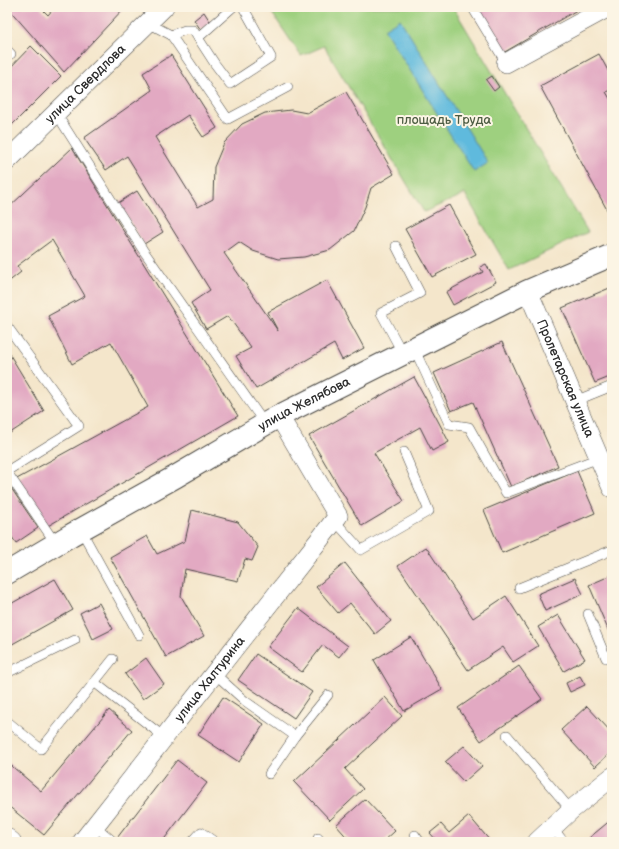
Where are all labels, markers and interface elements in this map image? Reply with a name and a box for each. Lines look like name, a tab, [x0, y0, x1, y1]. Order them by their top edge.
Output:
street label: улица Свердлова	[42, 41, 129, 127]
park label: площадь Труда	[397, 112, 491, 128]
street label: Пролетарская улица	[533, 317, 598, 440]
street label: улица Желябова	[255, 373, 353, 434]
street label: улица Халтурина	[171, 633, 249, 725]

